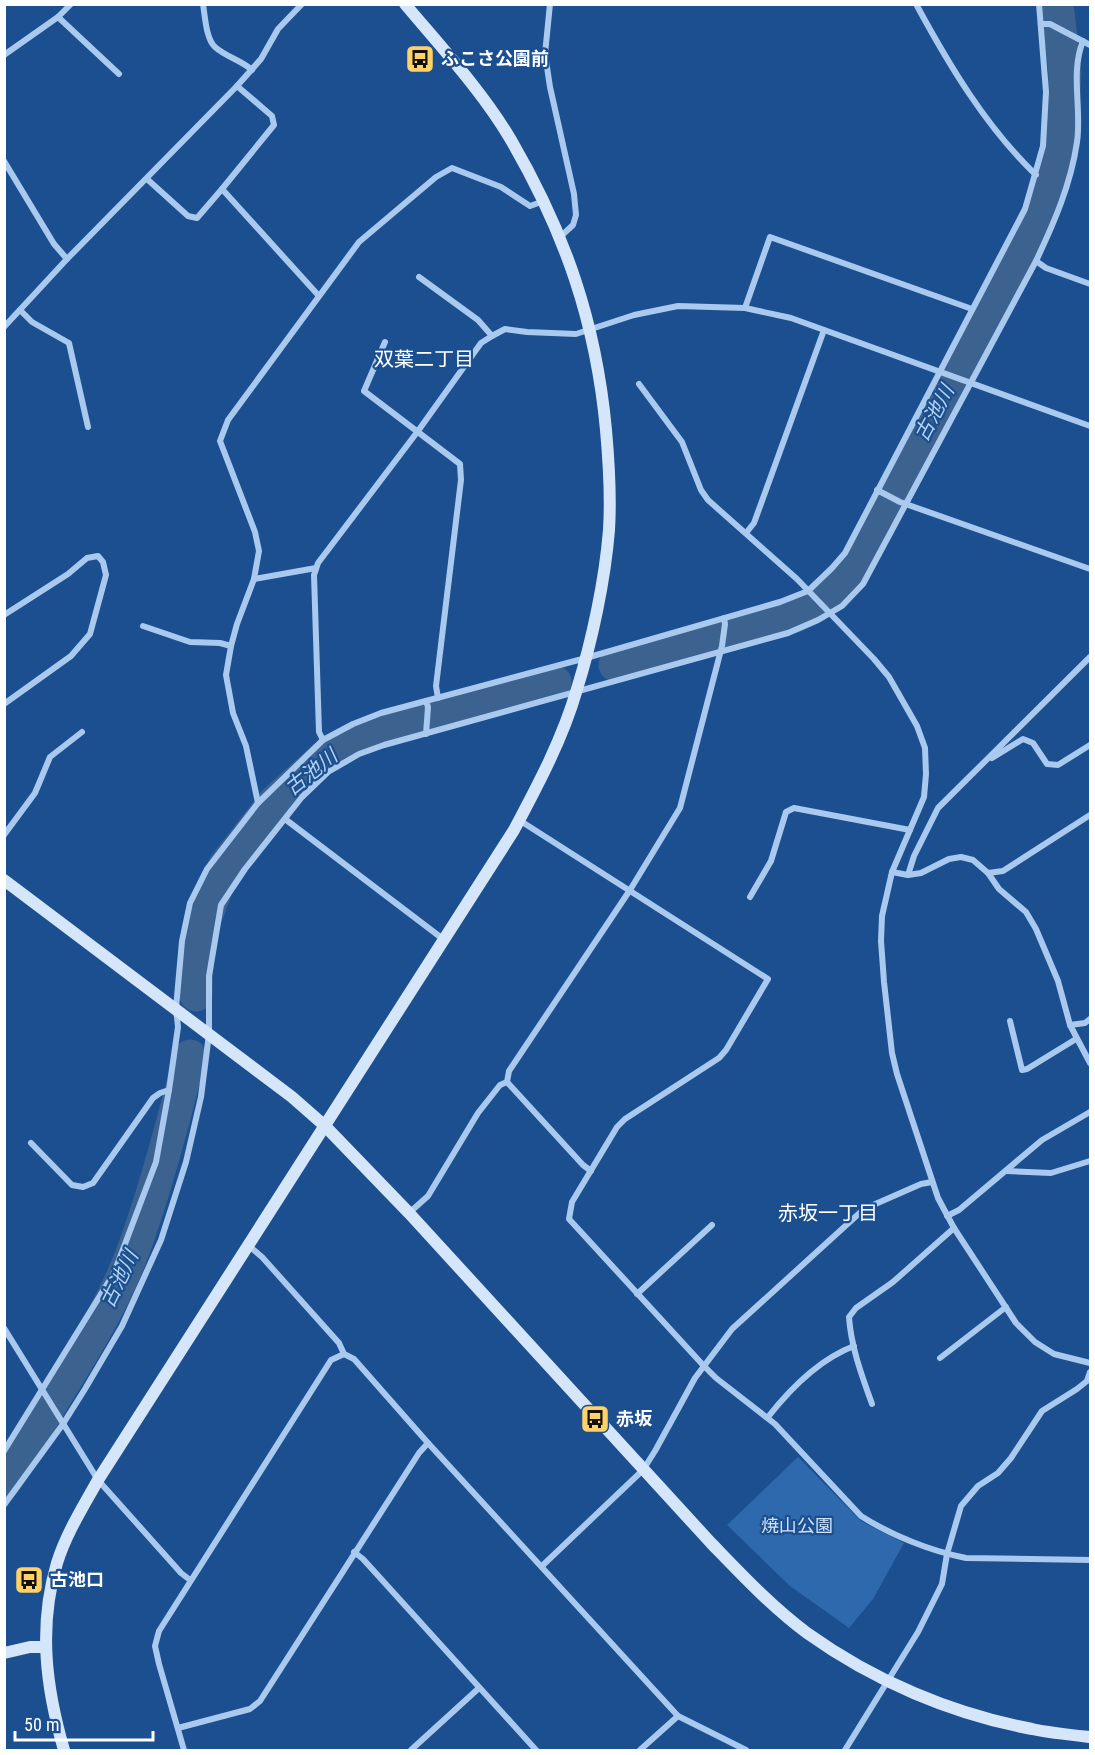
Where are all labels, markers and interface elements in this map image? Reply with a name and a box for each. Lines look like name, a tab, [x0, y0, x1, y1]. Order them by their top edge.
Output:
bus stop icon: ふこさ公園前	[404, 43, 436, 75]
place label: ふこさ公園前	[441, 48, 549, 69]
district label: 双葉二丁目	[374, 347, 474, 371]
water label: 古池川	[909, 379, 960, 445]
water label: 古池川	[280, 743, 343, 800]
district label: 赤坂一丁目	[778, 1201, 878, 1225]
water label: 古池川	[95, 1245, 144, 1311]
bus stop icon: 赤坂	[579, 1403, 611, 1435]
place label: 赤坂	[616, 1408, 653, 1429]
park label: 焼山公園	[761, 1515, 833, 1536]
bus stop icon: 古池口	[13, 1564, 45, 1596]
place label: 古池口	[50, 1569, 104, 1590]
scale bar	[15, 1704, 153, 1742]
text: 50 m	[24, 1714, 59, 1735]

